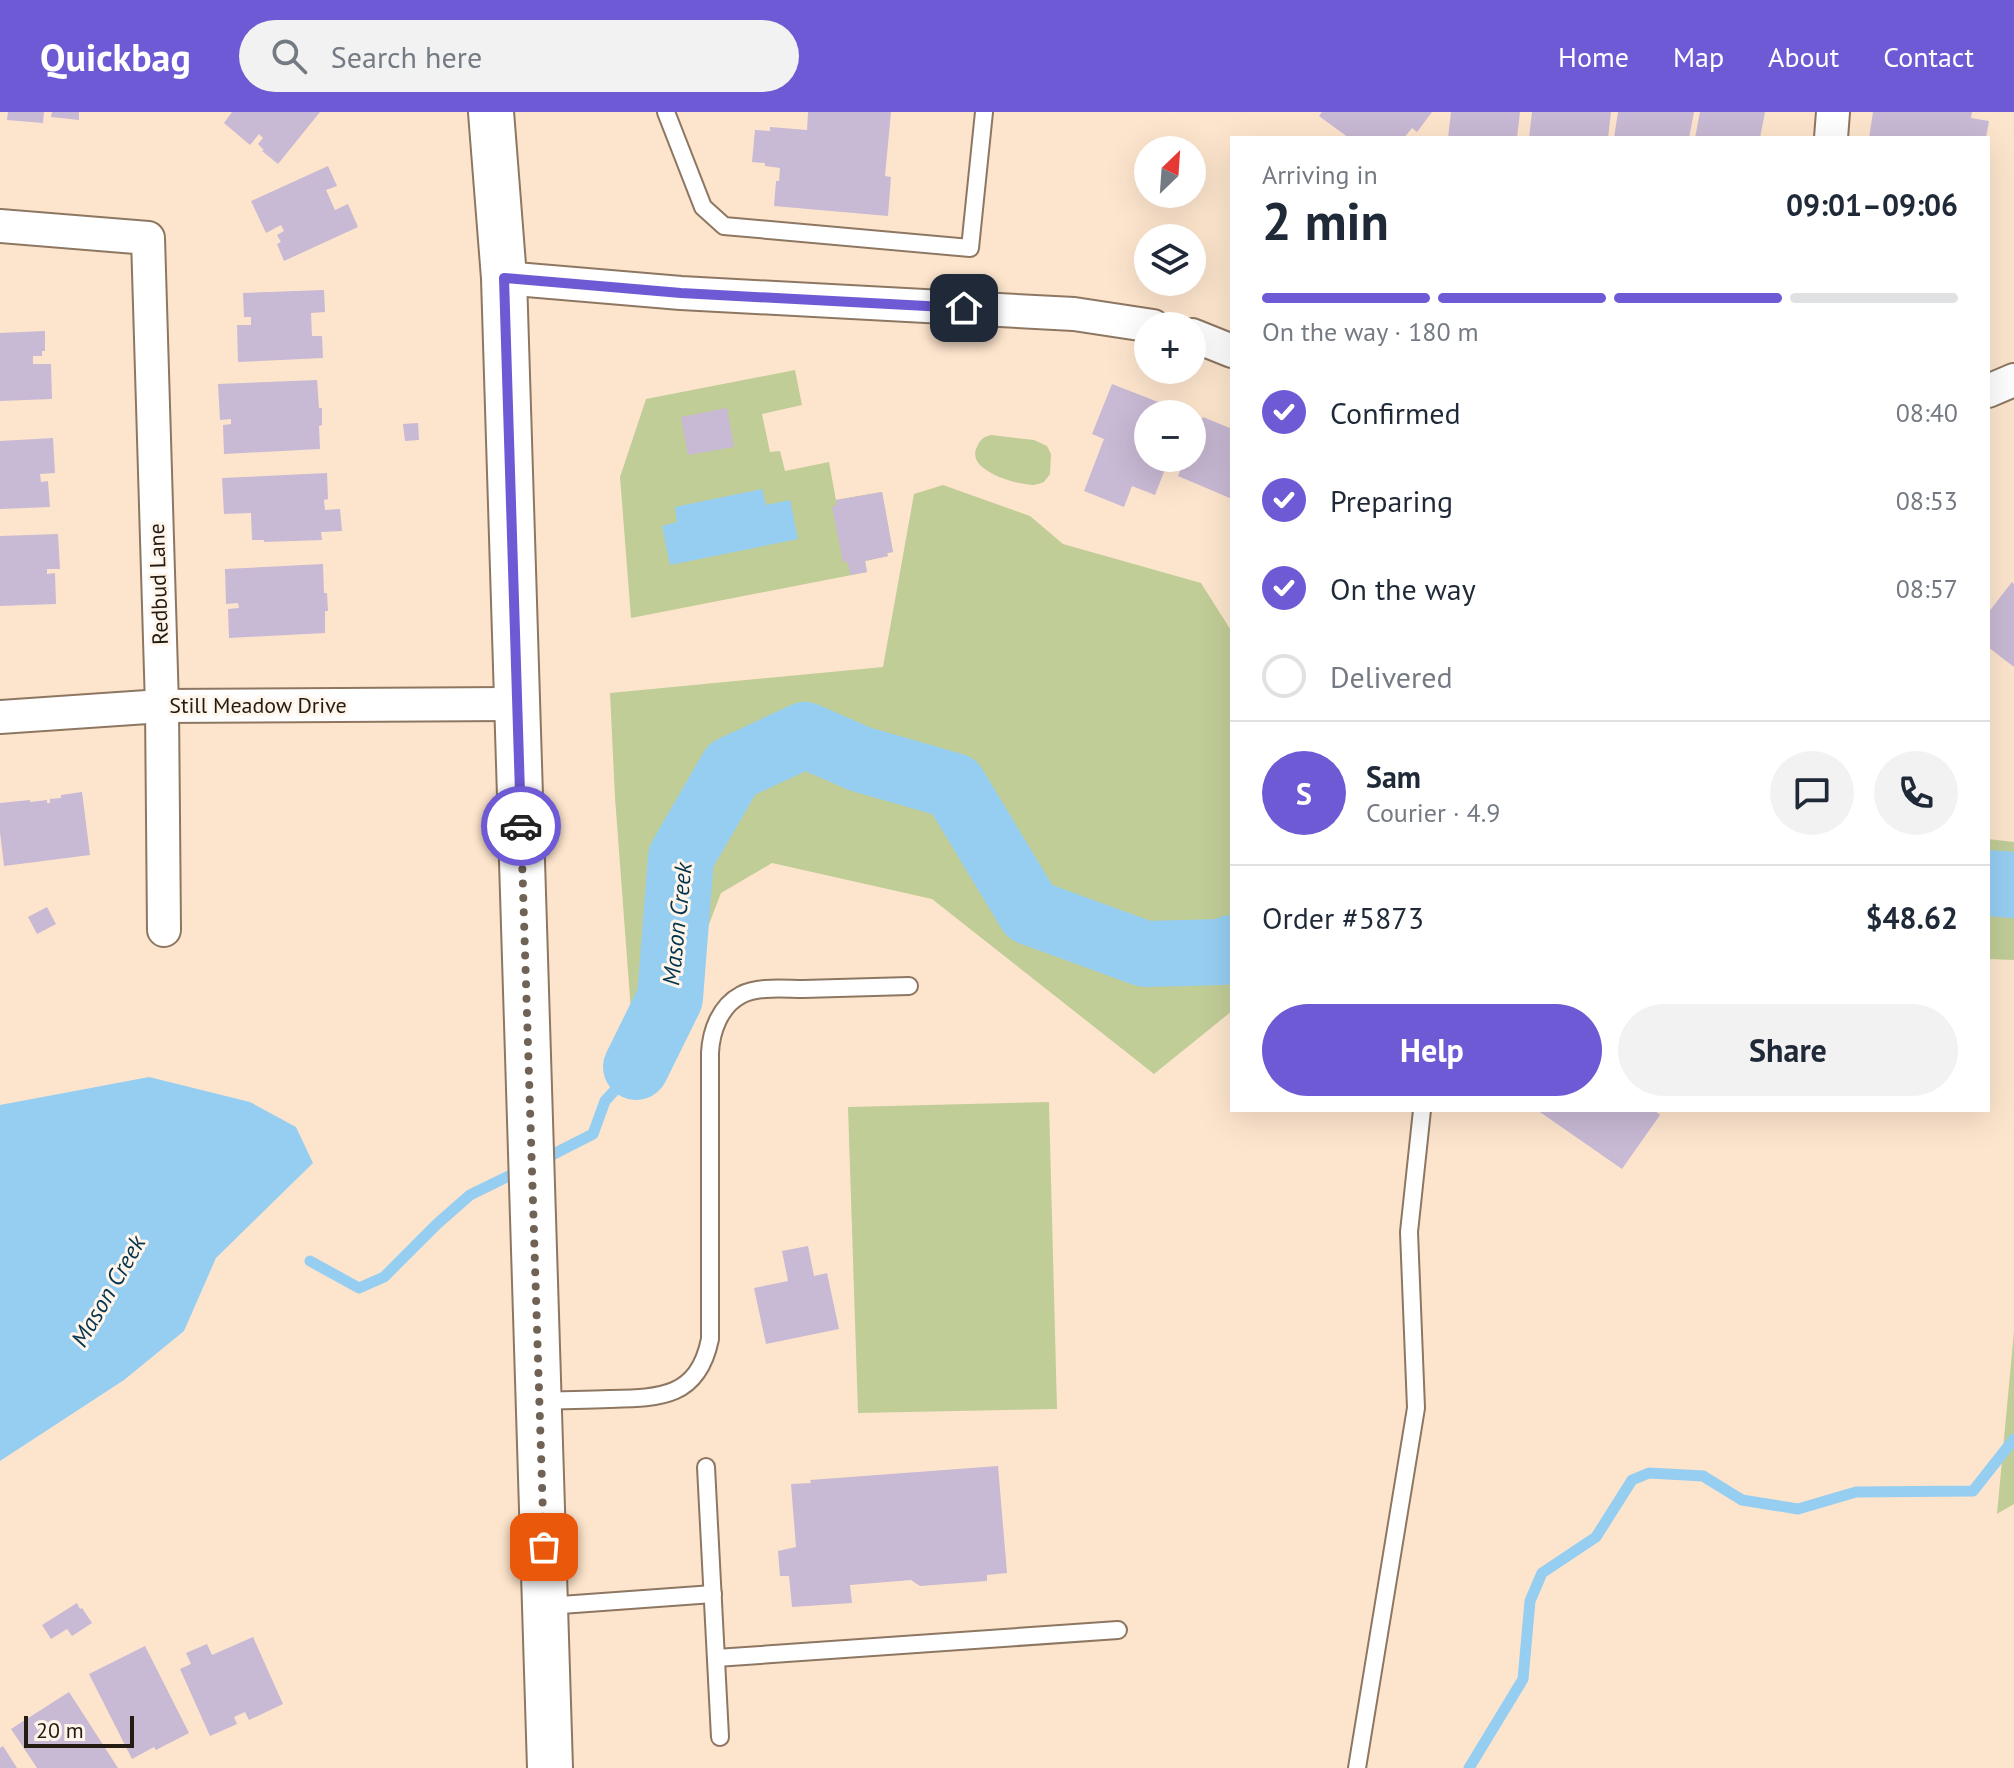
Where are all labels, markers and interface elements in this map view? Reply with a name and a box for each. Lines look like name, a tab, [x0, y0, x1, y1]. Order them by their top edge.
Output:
search box	[239, 20, 799, 92]
text: Quickbag	[40, 32, 191, 81]
icon: search	[267, 34, 311, 78]
text: Search here	[331, 37, 482, 76]
text: Home	[1558, 38, 1629, 75]
text: Map	[1673, 38, 1724, 75]
text: About	[1768, 38, 1839, 75]
text: Contact	[1883, 38, 1974, 75]
north arrow	[1134, 136, 1206, 208]
map controls	[1134, 136, 1206, 472]
text: Arriving in	[1262, 158, 1378, 191]
text: 09:01–09:06	[1786, 185, 1958, 224]
text: 2 min	[1262, 187, 1389, 254]
button: layers	[1134, 224, 1206, 296]
pin	[930, 274, 998, 342]
icon: home	[942, 286, 986, 330]
button: +	[1134, 312, 1206, 384]
text: On the way · 180 m	[1262, 315, 1479, 348]
icon: check	[1262, 390, 1306, 434]
text: Confirmed	[1330, 393, 1461, 432]
text: 08:40	[1896, 396, 1958, 429]
button: −	[1134, 400, 1206, 472]
icon: check	[1262, 478, 1306, 522]
text: Preparing	[1330, 481, 1453, 520]
text: 08:53	[1896, 484, 1958, 517]
street label: Redbud Lane	[142, 523, 174, 645]
icon: check	[1262, 566, 1306, 610]
text: On the way	[1330, 569, 1476, 608]
text: 08:57	[1896, 572, 1958, 605]
text: Delivered	[1330, 657, 1453, 696]
street label: Still Meadow Drive	[169, 691, 347, 719]
button: chat	[1770, 751, 1854, 835]
button: phone	[1874, 751, 1958, 835]
text: Sam	[1366, 757, 1421, 796]
text: S	[1296, 774, 1312, 813]
courier	[481, 786, 561, 866]
text: Courier · 4.9	[1366, 796, 1500, 829]
icon: car	[499, 804, 543, 848]
water label: Mason Creek	[655, 860, 699, 987]
text: Order #5873	[1262, 898, 1424, 937]
text: $48.62	[1866, 898, 1958, 937]
button: Help	[1262, 1004, 1602, 1096]
button: Share	[1618, 1004, 1958, 1096]
water label: Mason Creek	[64, 1229, 153, 1352]
pin	[510, 1513, 578, 1581]
icon: bag	[522, 1525, 566, 1569]
scale bar	[24, 1712, 134, 1748]
text: 20 m	[36, 1716, 84, 1744]

